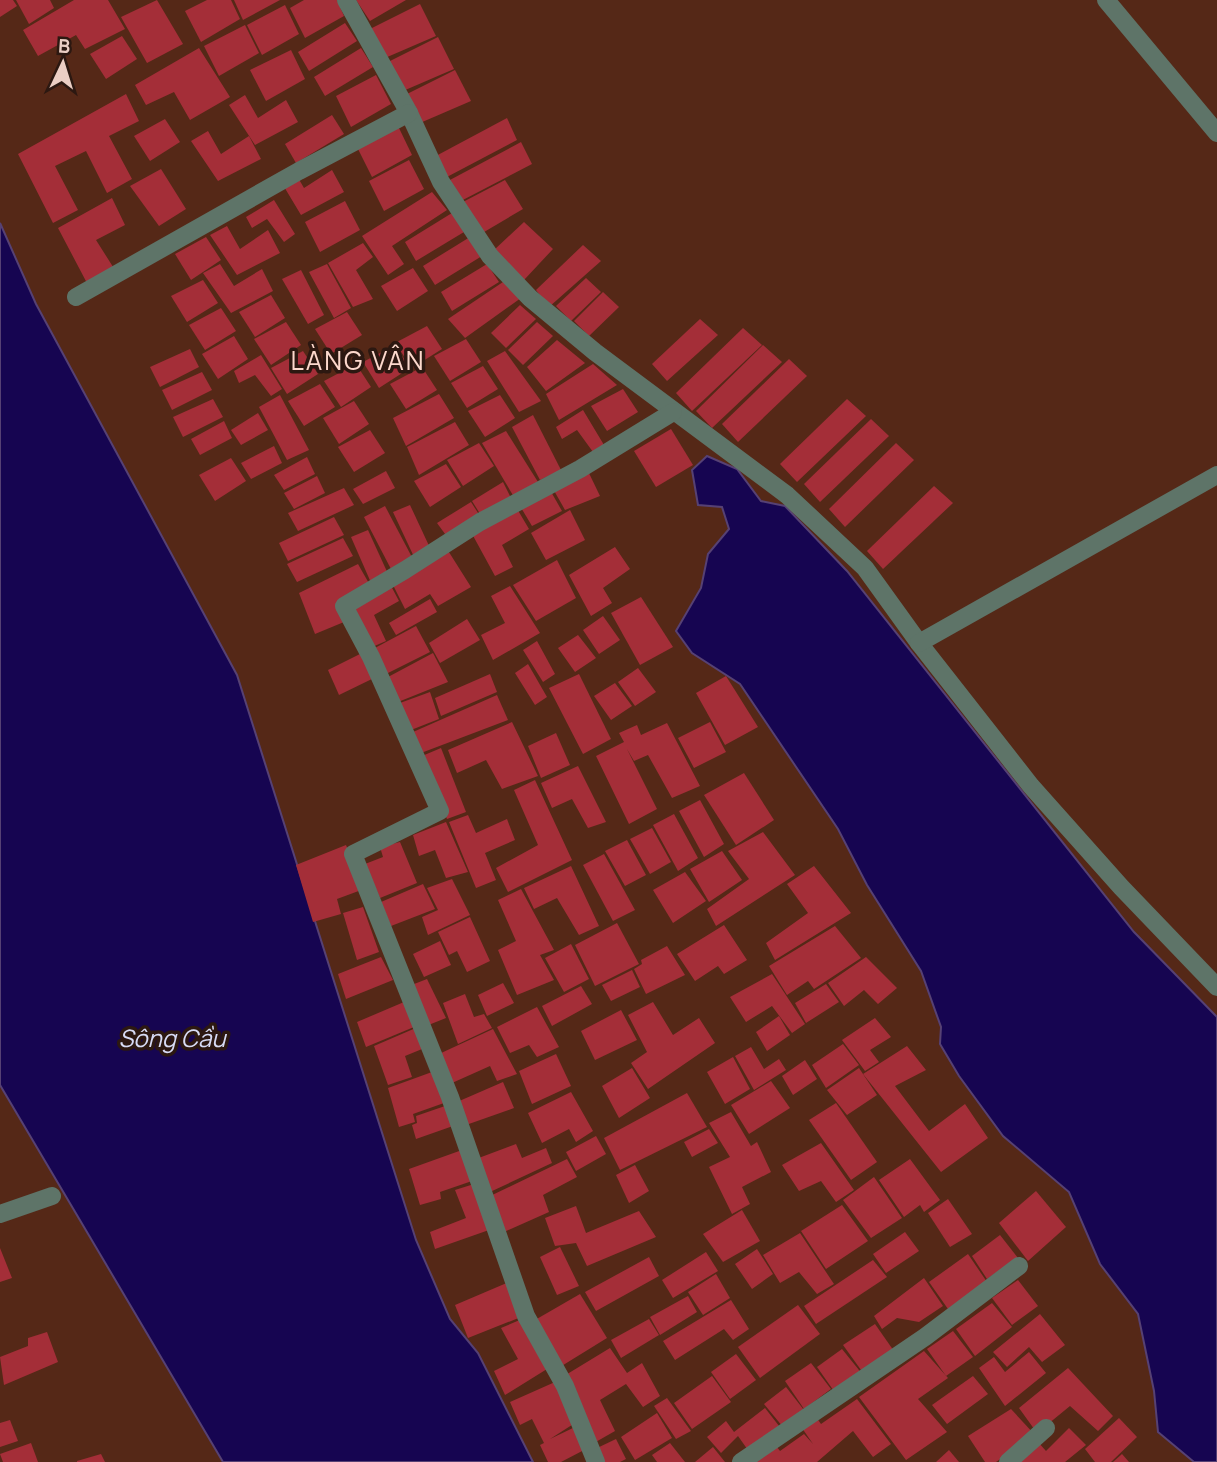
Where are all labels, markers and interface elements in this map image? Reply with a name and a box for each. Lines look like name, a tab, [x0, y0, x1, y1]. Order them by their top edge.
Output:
north arrow	[28, 28, 98, 98]
text: B	[57, 33, 71, 59]
district label: LÀNG VÂN	[290, 342, 426, 378]
water label: Sông Cầu	[118, 1021, 227, 1054]

